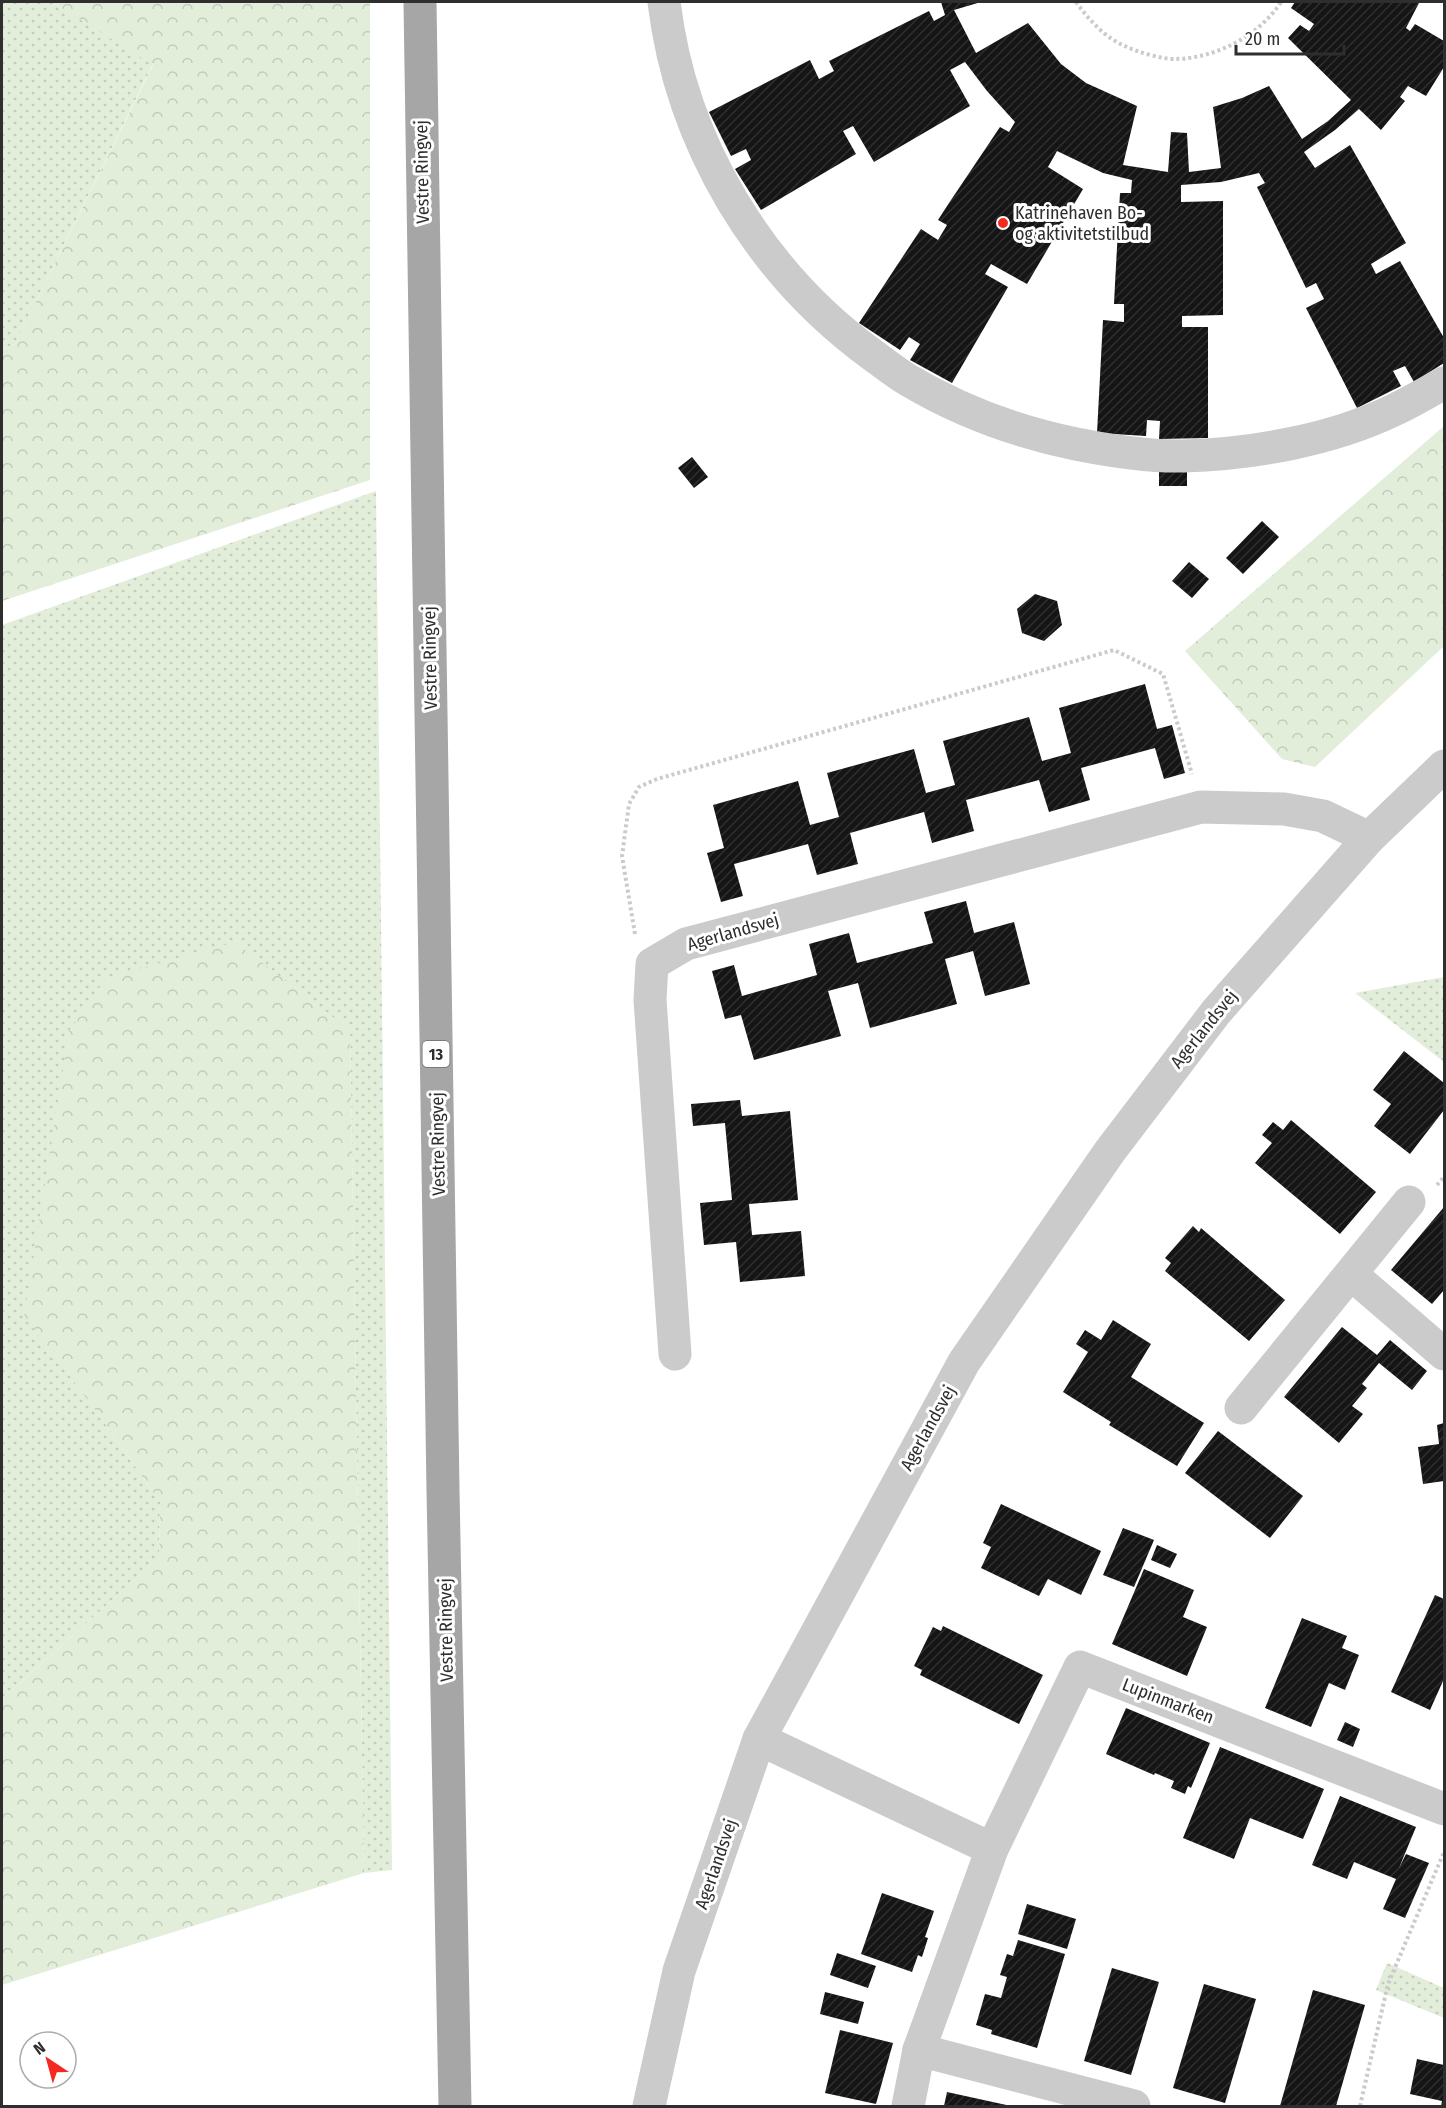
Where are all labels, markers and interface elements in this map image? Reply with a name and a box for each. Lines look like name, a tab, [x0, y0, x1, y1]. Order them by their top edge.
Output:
scale bar	[1236, 18, 1344, 56]
text: 20 m	[1245, 28, 1280, 50]
street label: Vestre Ringvej	[410, 120, 434, 224]
place label: Katrinehaven Bo- og aktivitetstilbud	[1015, 202, 1149, 245]
marker: Katrinehaven Bo- og aktivitetstilbud	[996, 216, 1010, 230]
street label: Vestre Ringvej	[418, 606, 442, 710]
street label: Agerlandsvej	[685, 908, 781, 956]
street label: Agerlandsvej	[1166, 985, 1242, 1073]
road number: 13	[422, 1041, 450, 1067]
street label: Vestre Ringvej	[426, 1092, 450, 1196]
street label: Agerlandsvej	[896, 1381, 960, 1475]
street label: Vestre Ringvej	[434, 1578, 458, 1682]
street label: Lupinmarken	[1119, 1673, 1217, 1729]
street label: Agerlandsvej	[690, 1816, 742, 1912]
north arrow	[18, 2030, 78, 2090]
text: N	[30, 2038, 49, 2059]

